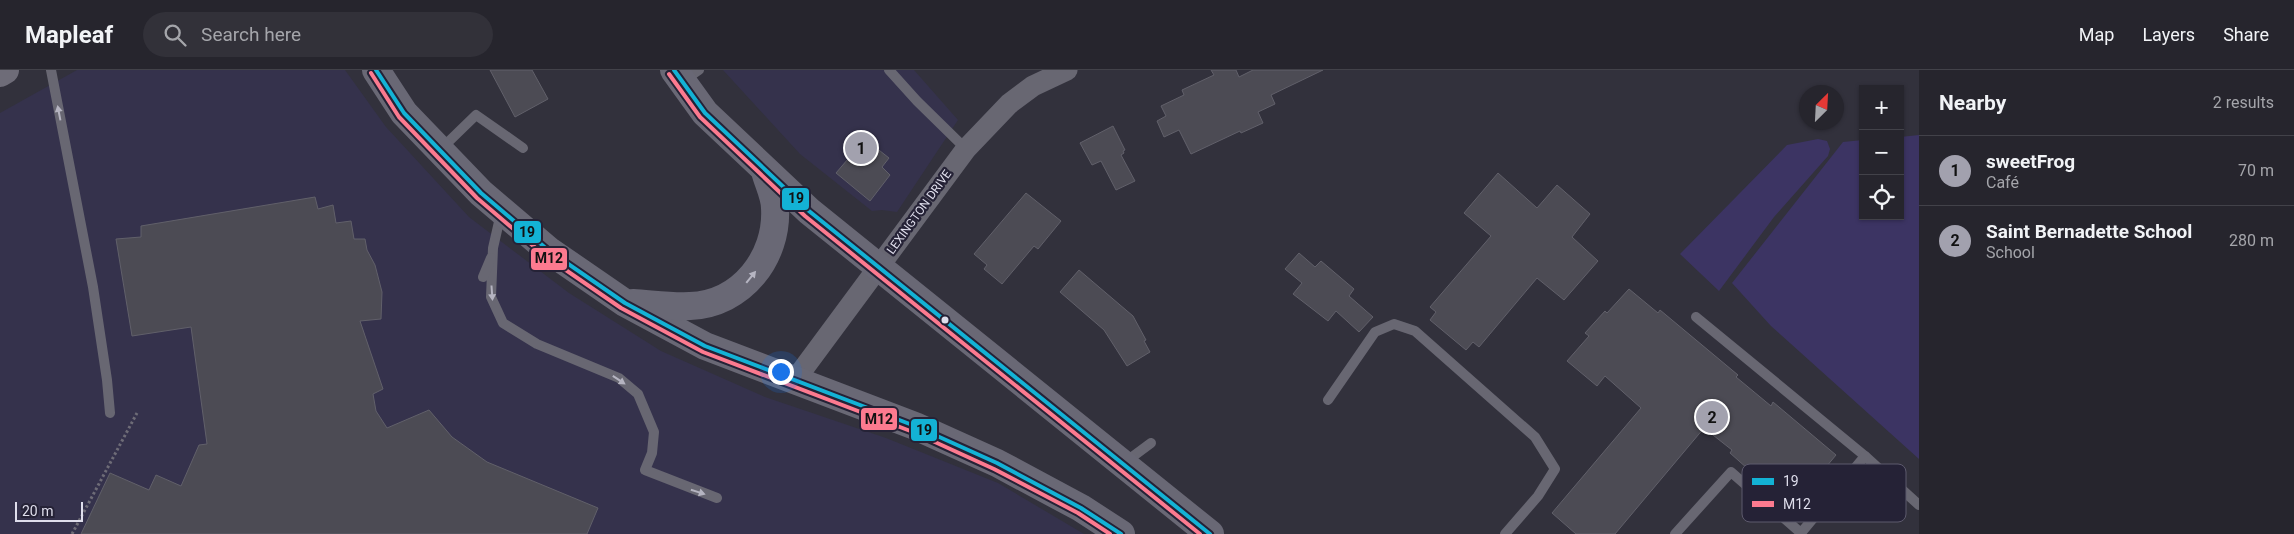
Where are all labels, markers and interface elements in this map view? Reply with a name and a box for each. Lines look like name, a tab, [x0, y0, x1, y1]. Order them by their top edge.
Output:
search box	[143, 12, 493, 57]
text: Mapleaf	[25, 21, 113, 49]
icon: search	[161, 21, 189, 49]
text: Search here	[201, 23, 301, 46]
text: Map	[2079, 24, 2114, 45]
text: Layers	[2142, 24, 2195, 45]
text: Share	[2223, 24, 2269, 45]
north arrow	[1799, 85, 1844, 130]
map controls	[1859, 85, 1904, 220]
button: +	[1859, 85, 1904, 130]
text: Nearby	[1939, 91, 2006, 115]
text: 2 results	[2213, 93, 2274, 112]
one-way arrow	[55, 104, 63, 120]
pin: 1	[845, 129, 877, 167]
button: −	[1859, 130, 1904, 175]
text: sweetFrog	[1986, 150, 2075, 173]
text: 1	[1950, 161, 1960, 180]
text: 70 m	[2238, 161, 2274, 180]
street label: LEXINGTON DRIVE	[884, 167, 954, 257]
text: Café	[1986, 173, 2019, 192]
button: locate	[1859, 175, 1904, 220]
line badge: 19	[781, 187, 810, 211]
text: 19	[788, 190, 804, 206]
line badge: 19	[513, 220, 542, 244]
text: Saint Bernadette School	[1986, 220, 2192, 243]
text: 19	[519, 224, 535, 240]
text: 2	[1950, 231, 1960, 250]
text: 280 m	[2229, 231, 2274, 250]
text: School	[1986, 243, 2035, 262]
line badge: M12	[530, 247, 568, 271]
text: M12	[535, 250, 563, 266]
one-way arrow	[745, 271, 756, 284]
one-way arrow	[488, 285, 496, 301]
unlabelled marker	[940, 315, 950, 325]
your location	[768, 359, 794, 385]
one-way arrow	[612, 375, 626, 384]
pin: 2	[1696, 398, 1728, 436]
line badge: M12	[860, 407, 898, 431]
text: M12	[865, 411, 893, 427]
line badge: 19	[910, 418, 938, 442]
text: 19	[916, 422, 932, 438]
legend	[1742, 464, 1906, 522]
text: 19	[1783, 473, 1799, 489]
one-way arrow	[691, 488, 706, 496]
text: M12	[1783, 496, 1811, 512]
scale bar	[15, 499, 82, 522]
text: 20 m	[22, 503, 54, 519]

